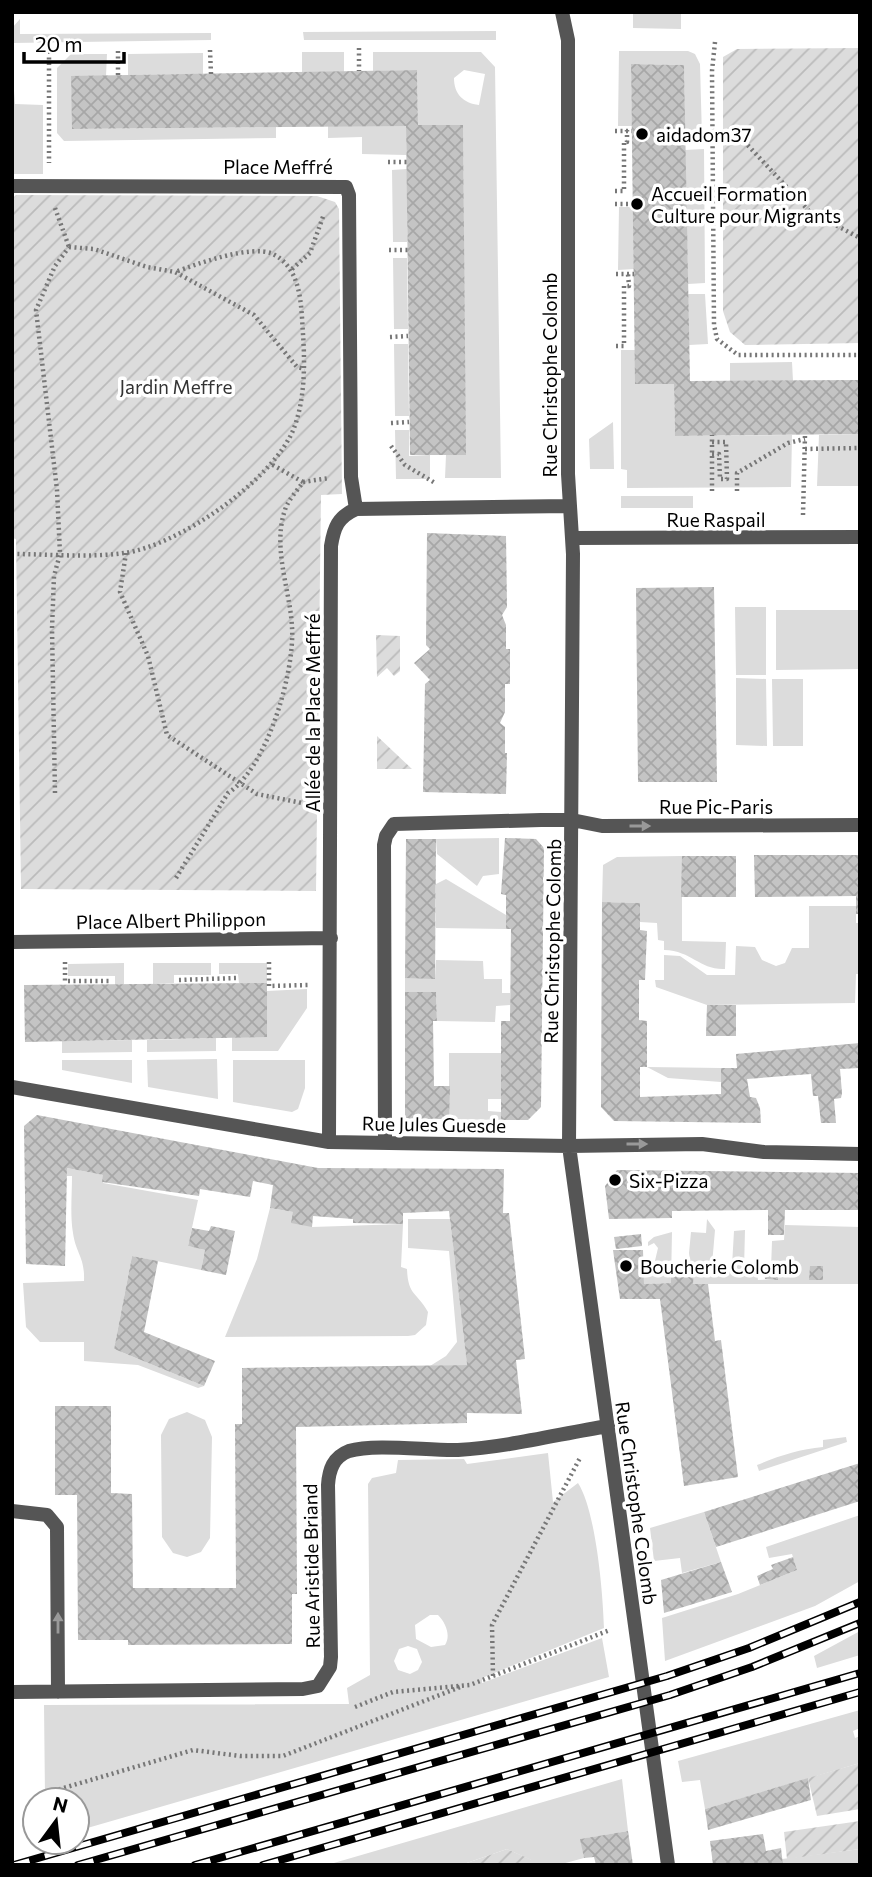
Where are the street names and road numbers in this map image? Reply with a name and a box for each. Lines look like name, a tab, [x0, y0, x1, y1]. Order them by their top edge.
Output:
street label: Place Meffré	[223, 155, 333, 178]
street label: Rue Christophe Colomb	[538, 272, 561, 478]
street label: Rue Raspail	[666, 508, 766, 531]
street label: Allée de la Place Meffré	[301, 613, 324, 813]
street label: Rue Pic-Paris	[659, 795, 773, 818]
street label: Rue Christophe Colomb	[539, 838, 565, 1044]
street label: Place Albert Philippon	[76, 907, 266, 933]
street label: Rue Jules Guesde	[362, 1111, 506, 1137]
street label: Rue Christophe Colomb	[611, 1400, 663, 1606]
street label: Rue Aristide Briand	[298, 1483, 324, 1649]

